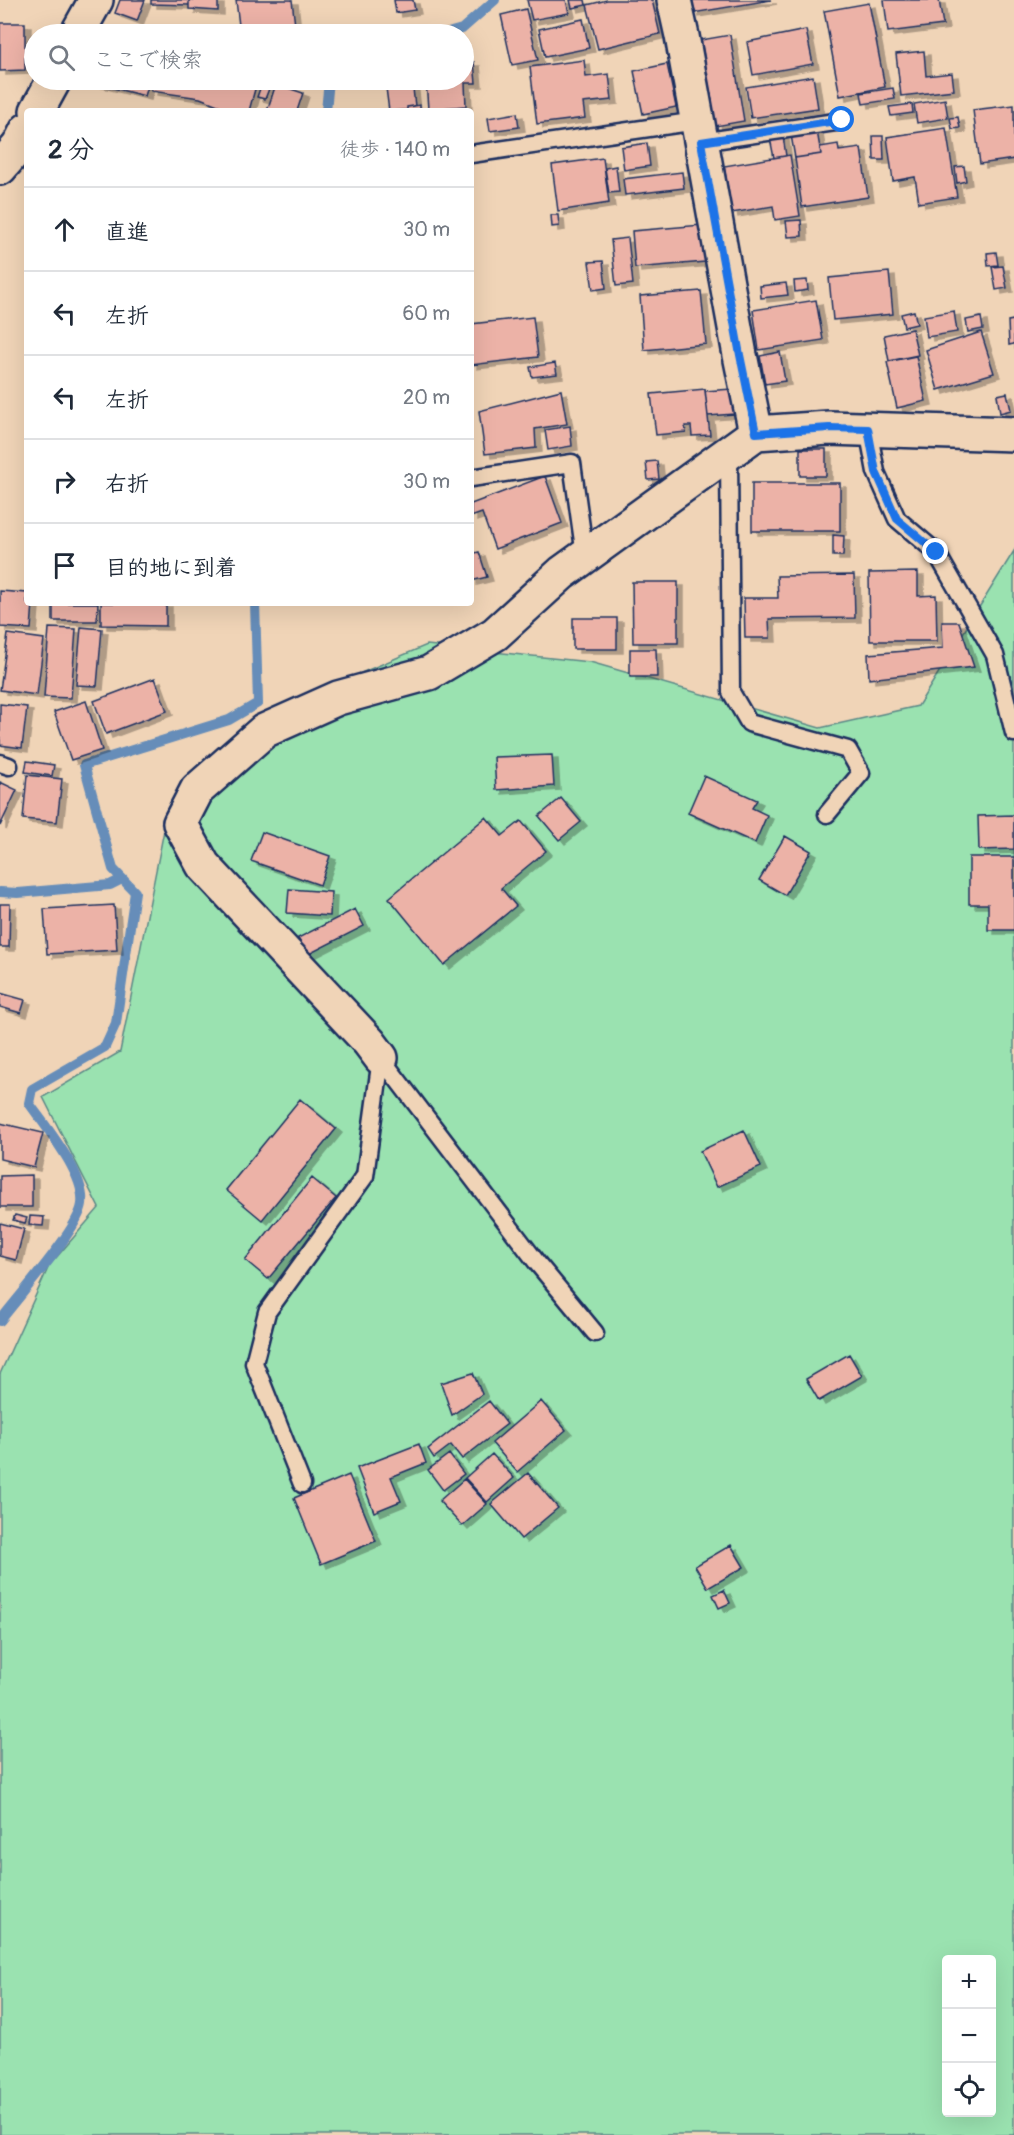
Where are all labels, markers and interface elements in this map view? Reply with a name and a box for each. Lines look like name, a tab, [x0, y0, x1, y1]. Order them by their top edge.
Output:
search box	[24, 24, 474, 90]
icon: search	[45, 41, 78, 74]
text: ここで検索	[93, 46, 203, 74]
route start	[828, 106, 854, 132]
text: 2 分	[48, 134, 94, 166]
text: 徒歩 · 140 m	[340, 137, 450, 162]
icon: ahead	[48, 213, 81, 246]
text: 30 m	[403, 217, 450, 242]
text: 直進	[105, 218, 149, 246]
icon: left	[48, 297, 81, 330]
text: 60 m	[403, 301, 450, 326]
text: 左折	[105, 302, 149, 330]
icon: left	[48, 381, 81, 414]
text: 20 m	[403, 385, 450, 410]
text: 左折	[105, 386, 149, 414]
icon: right	[48, 465, 81, 498]
text: 30 m	[403, 469, 450, 494]
text: 右折	[105, 470, 149, 498]
route end	[922, 538, 948, 564]
icon: arrive	[48, 549, 81, 582]
text: 目的地に到着	[105, 554, 237, 582]
map controls	[942, 1955, 996, 2117]
button: +	[942, 1955, 996, 2009]
button: −	[942, 2009, 996, 2063]
button: locate	[942, 2063, 996, 2117]

